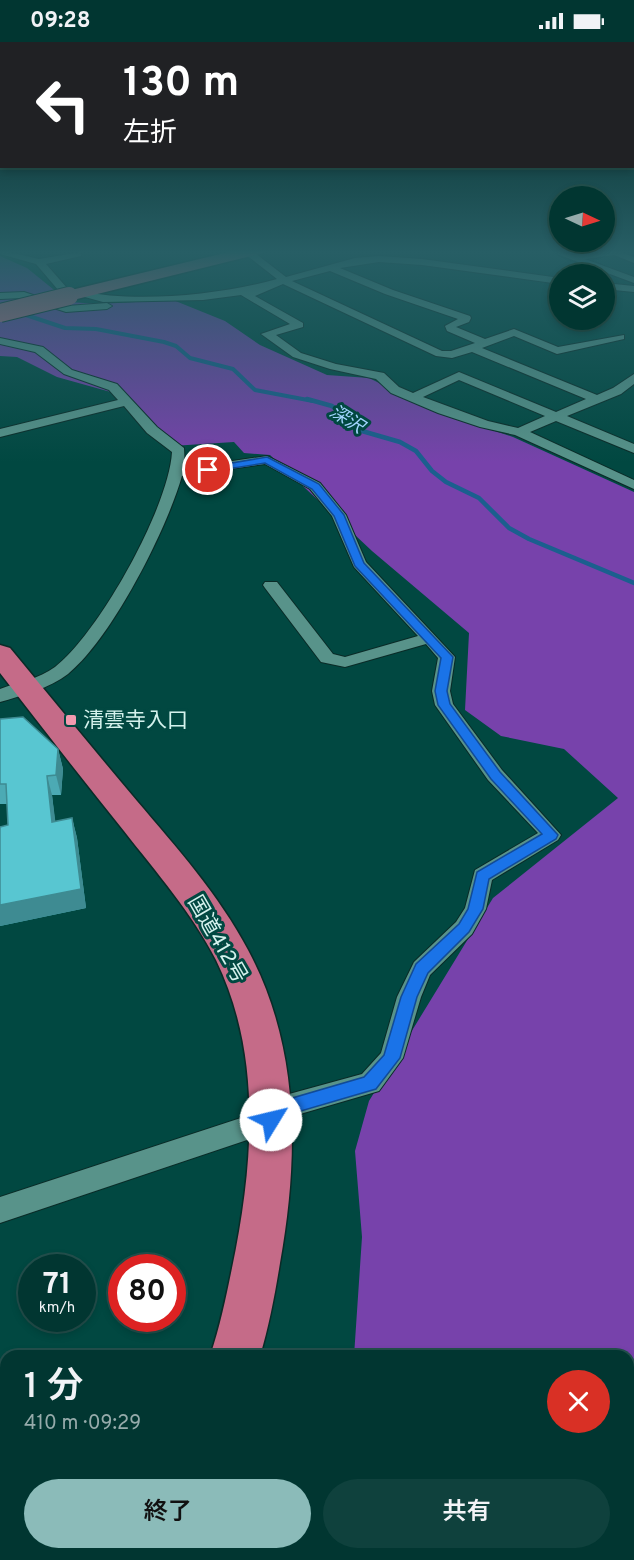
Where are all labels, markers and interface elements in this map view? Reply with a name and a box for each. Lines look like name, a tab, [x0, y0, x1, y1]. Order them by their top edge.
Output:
text: 09:28	[30, 8, 91, 35]
text: 130 m	[123, 58, 239, 111]
icon: left	[24, 66, 102, 144]
text: 左折	[123, 117, 177, 151]
north arrow	[549, 186, 615, 252]
map controls	[549, 186, 615, 330]
button: layers	[549, 264, 615, 330]
water label: 深沢	[325, 401, 369, 441]
pin	[182, 444, 233, 495]
icon: arrive	[191, 453, 224, 486]
place label: 清雲寺入口	[83, 708, 188, 735]
marker: 清雲寺入口	[64, 713, 78, 727]
street label: 国道412号	[181, 891, 253, 988]
position arrow	[239, 1088, 303, 1152]
speed limit sign: 80	[108, 1254, 186, 1332]
text: 71	[43, 1267, 71, 1304]
text: km/h	[39, 1299, 75, 1318]
text: 1 分	[24, 1365, 83, 1411]
button: close	[547, 1370, 610, 1433]
text: 410 m · 09:29	[24, 1411, 141, 1437]
button: 終了	[24, 1479, 311, 1548]
button: 共有	[323, 1479, 610, 1548]

